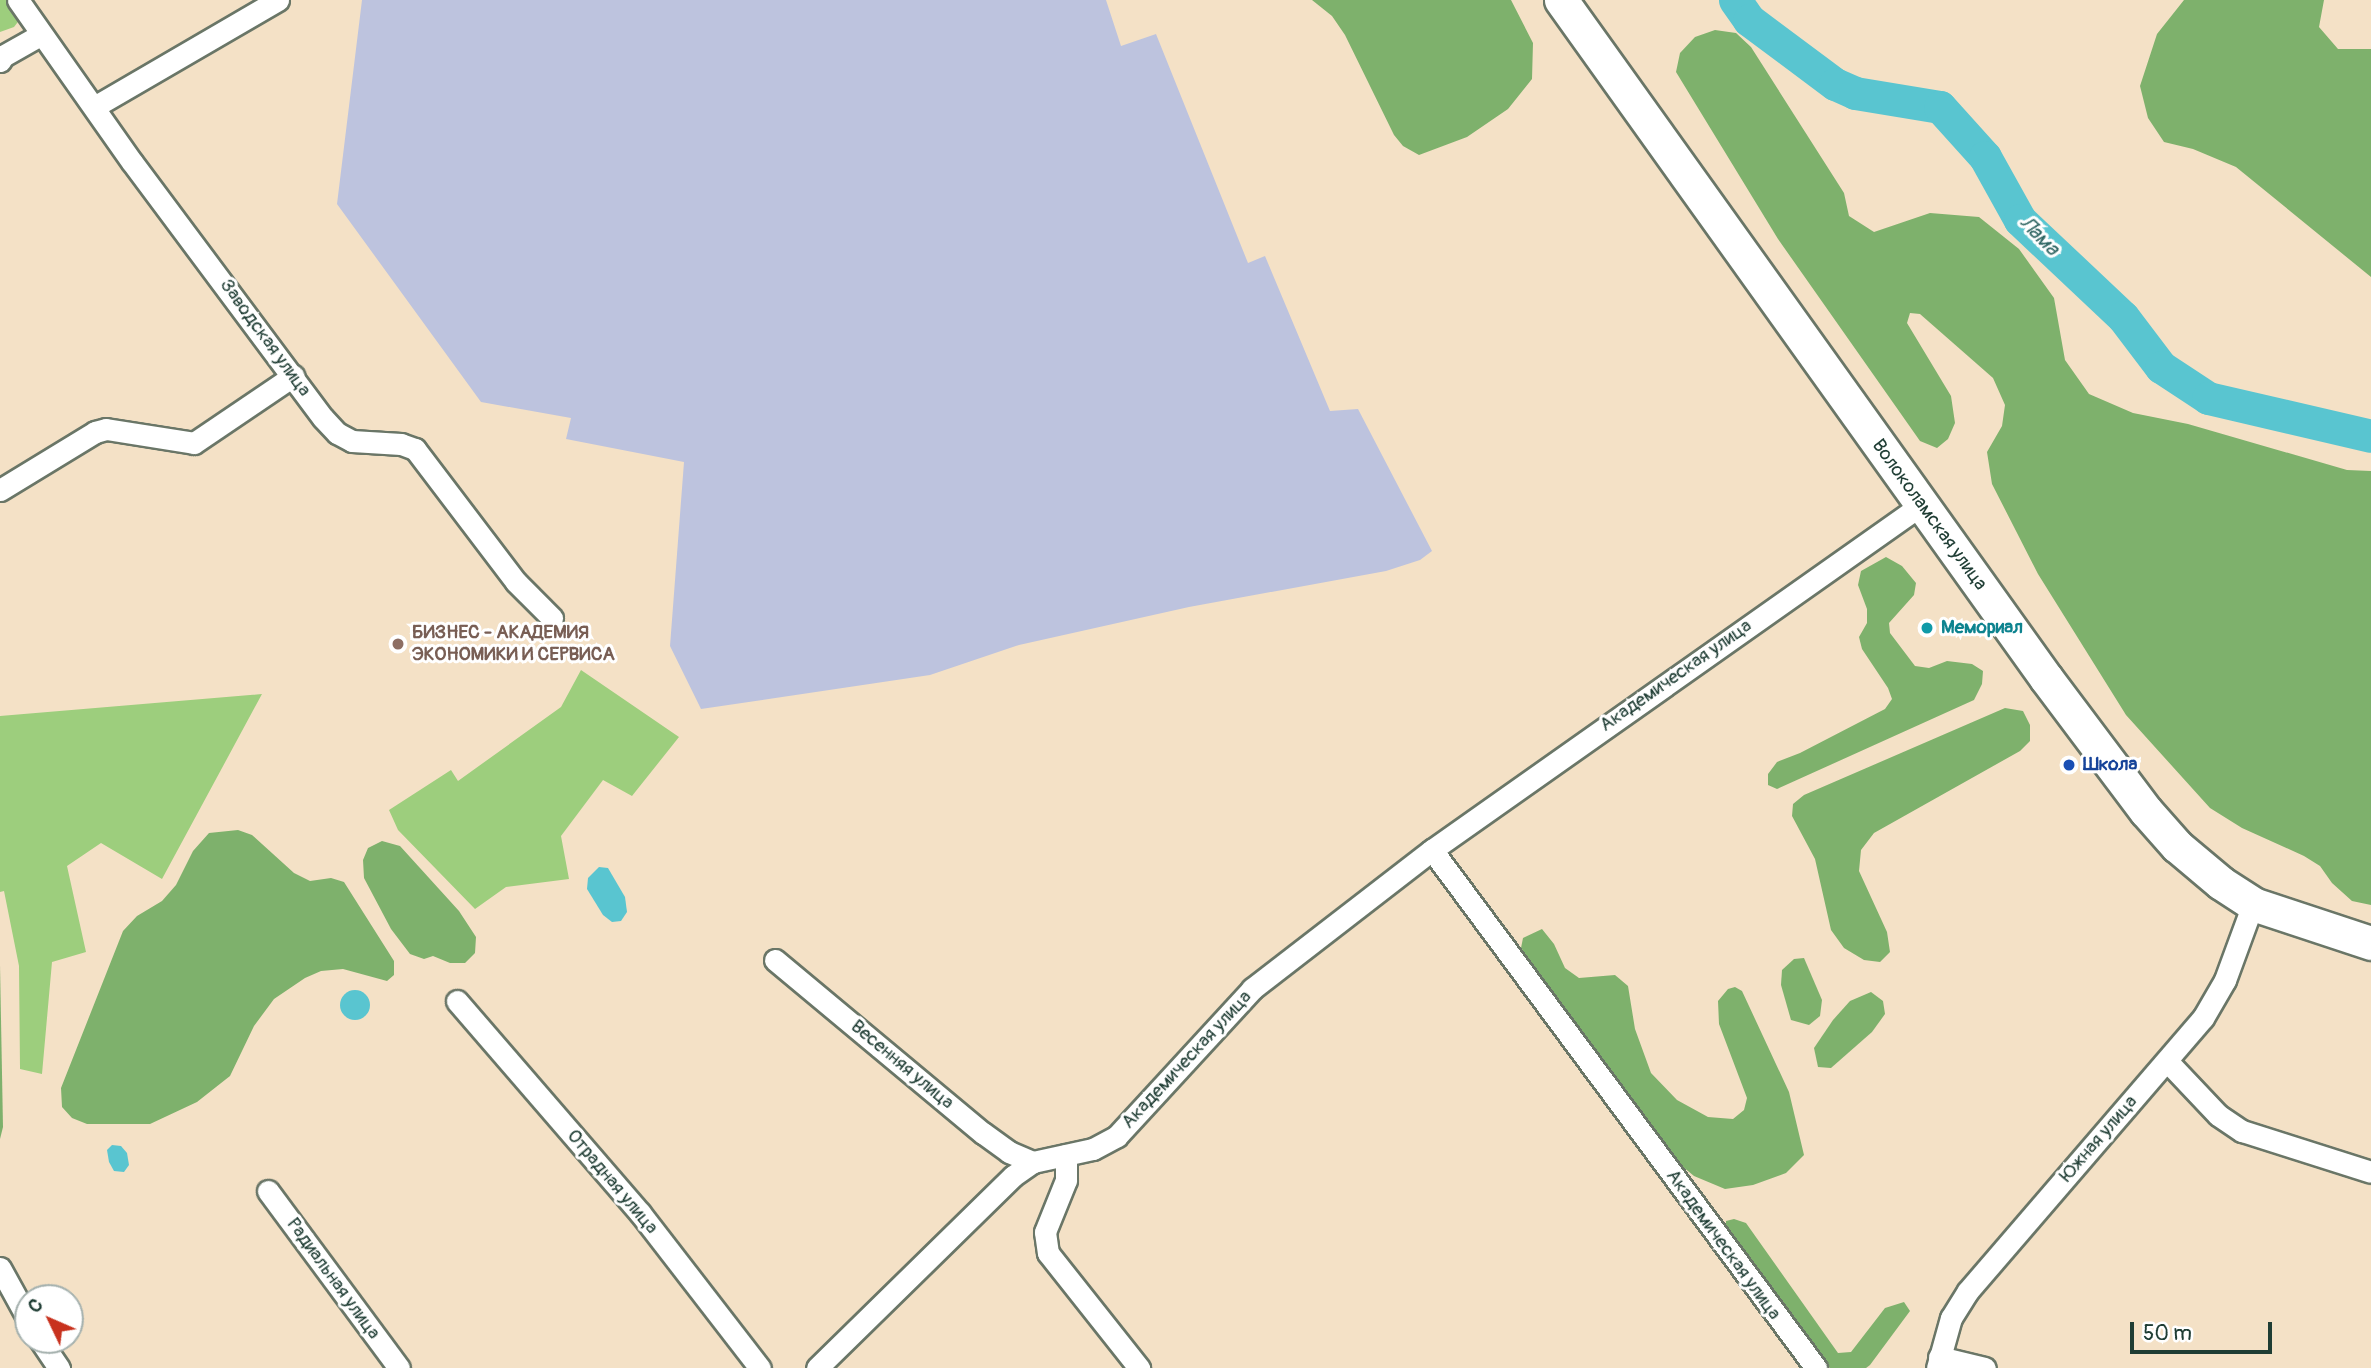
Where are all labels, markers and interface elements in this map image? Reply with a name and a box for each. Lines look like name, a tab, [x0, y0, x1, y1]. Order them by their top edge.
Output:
water label: Лама	[2014, 211, 2064, 261]
street label: Заводская улица	[215, 275, 315, 401]
street label: Волоколамская улица	[1867, 435, 1991, 595]
street label: Академическая улица	[1596, 615, 1756, 737]
place label: Мемориал	[1941, 617, 2023, 639]
marker: Мемориал	[1919, 620, 1935, 636]
place label: БИЗНЕС - АКАДЕМИЯ ЭКОНОМИКИ И СЕРВИСА	[412, 622, 615, 666]
marker: БИЗНЕС - АКАДЕМИЯ ЭКОНОМИКИ И СЕРВИСА	[390, 636, 406, 652]
place label: Школа	[2083, 754, 2137, 776]
marker: Школа	[2061, 757, 2077, 773]
street label: Академическая улица	[1117, 986, 1257, 1134]
street label: Весенняя улица	[846, 1015, 958, 1115]
street label: Южная улица	[2055, 1091, 2143, 1187]
street label: Отрадная улица	[562, 1125, 662, 1239]
street label: Академическая улица	[1661, 1165, 1785, 1325]
street label: Радиальная улица	[281, 1214, 385, 1344]
north arrow	[14, 1284, 84, 1354]
text: С	[23, 1293, 48, 1318]
scale bar	[2133, 1308, 2275, 1352]
text: 50 m	[2143, 1320, 2192, 1347]

